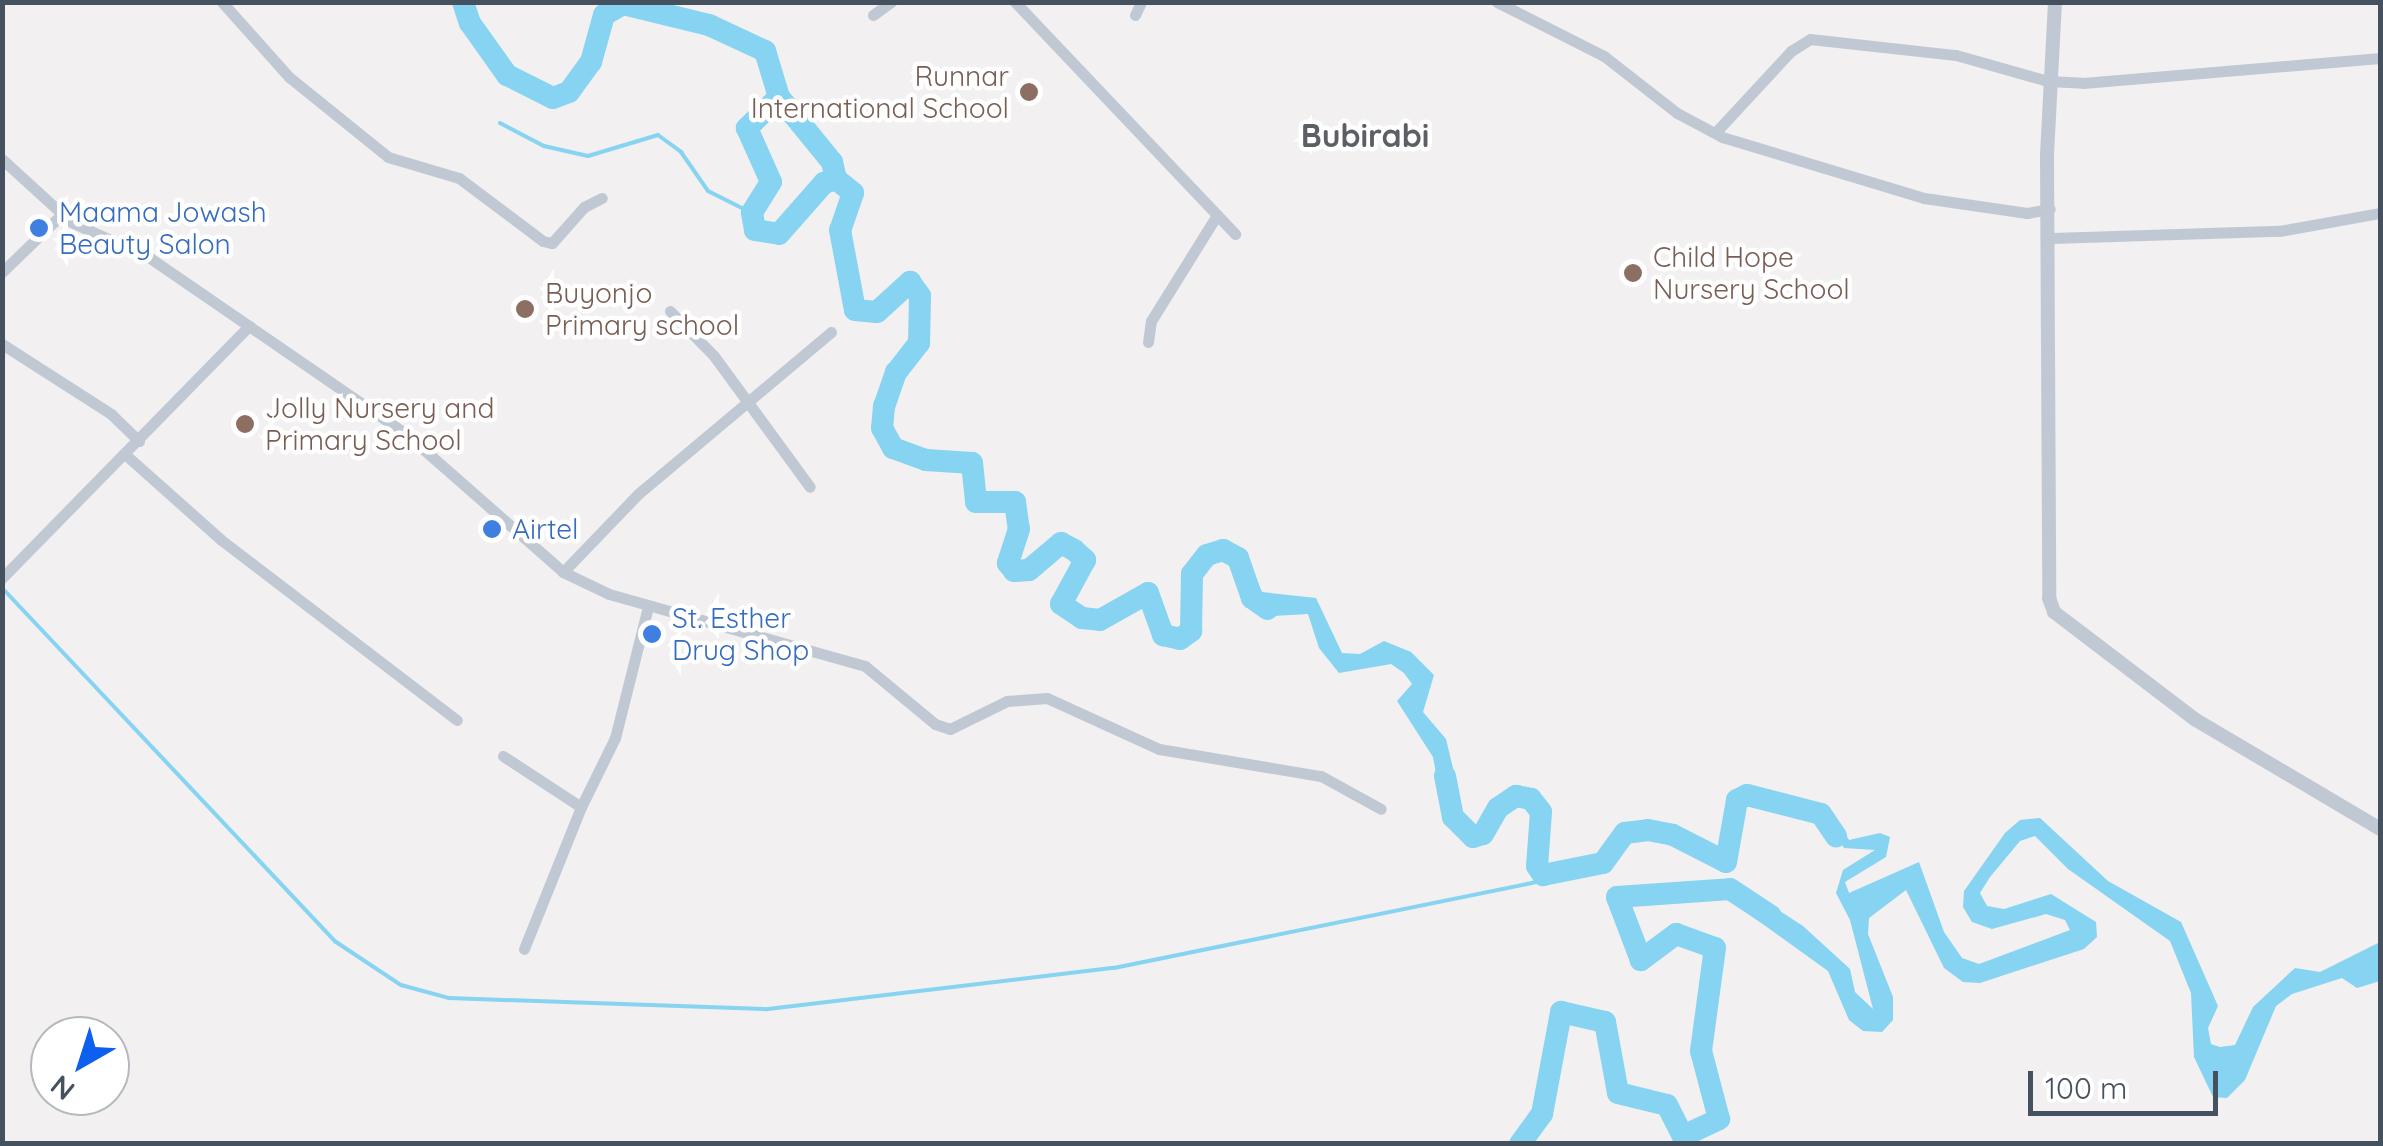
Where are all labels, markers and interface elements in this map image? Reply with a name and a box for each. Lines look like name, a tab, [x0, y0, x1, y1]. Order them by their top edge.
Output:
place label: Runnar International School	[751, 59, 1009, 125]
marker: Runnar International School	[1018, 81, 1040, 103]
district label: Bubirabi	[1301, 116, 1429, 154]
place label: Maama Jowash Beauty Salon	[59, 195, 267, 261]
marker: Maama Jowash Beauty Salon	[28, 217, 50, 239]
place label: Child Hope Nursery School	[1653, 240, 1850, 306]
marker: Child Hope Nursery School	[1622, 262, 1644, 284]
place label: Buyonjo Primary school	[545, 276, 739, 342]
marker: Buyonjo Primary school	[514, 298, 536, 320]
place label: Jolly Nursery and Primary School	[265, 391, 494, 457]
marker: Jolly Nursery and Primary School	[234, 413, 256, 435]
place label: Airtel	[512, 512, 578, 546]
marker: Airtel	[481, 518, 503, 540]
place label: St. Esther Drug Shop	[672, 601, 809, 667]
marker: St. Esther Drug Shop	[641, 623, 663, 645]
north arrow	[30, 1016, 130, 1116]
scale bar	[2033, 1051, 2223, 1113]
text: N	[43, 1068, 81, 1108]
text: 100 m	[2045, 1069, 2127, 1107]

